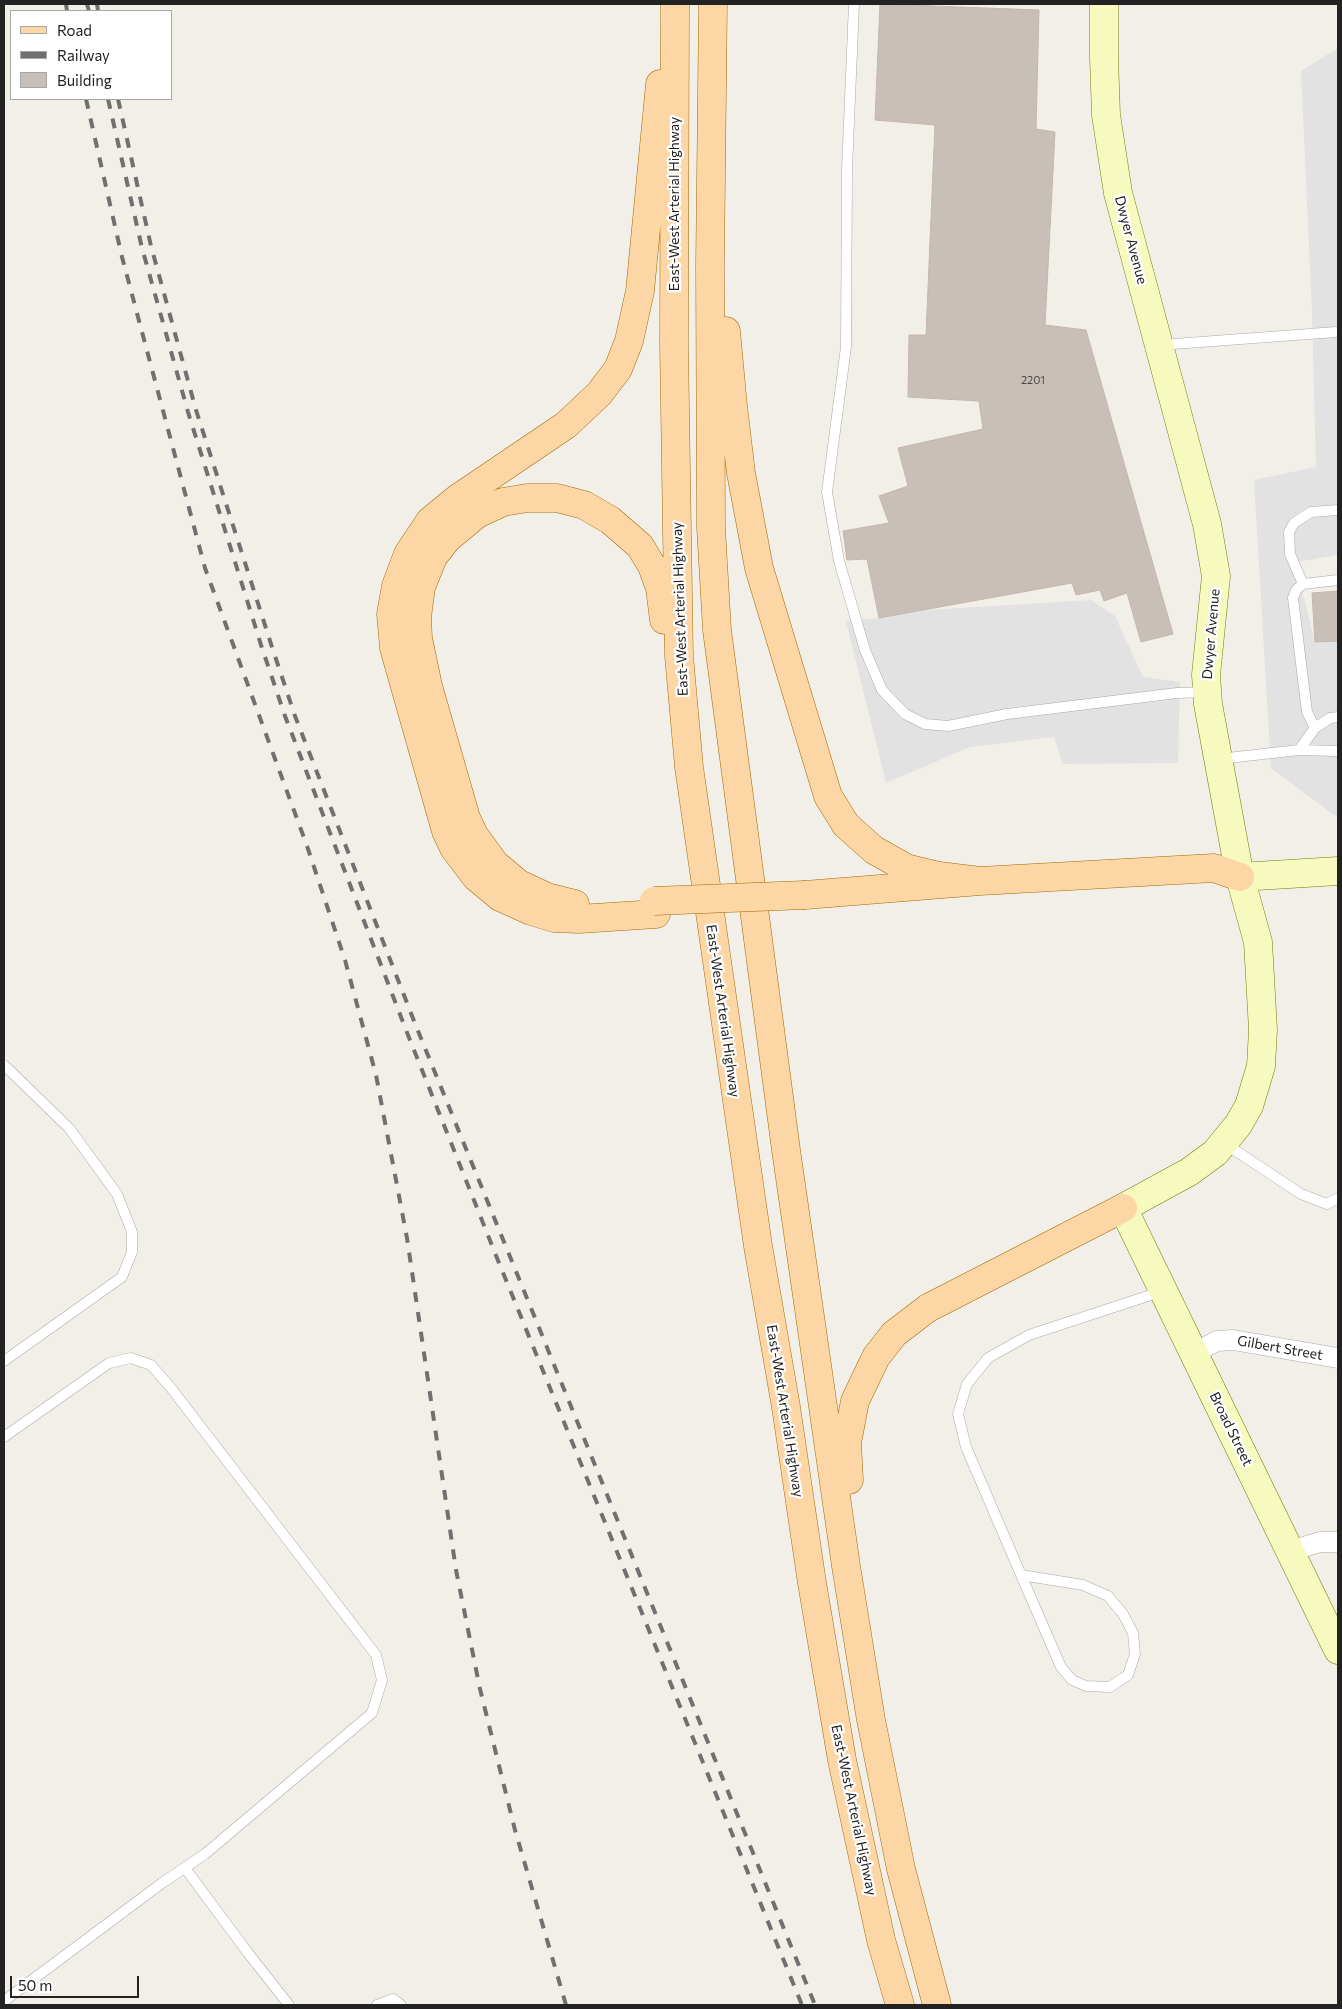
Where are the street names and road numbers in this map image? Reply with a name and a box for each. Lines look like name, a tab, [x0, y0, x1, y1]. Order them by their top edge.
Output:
street label: East-West Arterial Highway	[666, 117, 682, 291]
street label: Dwyer Avenue	[1111, 194, 1151, 286]
street label: East-West Arterial Highway	[669, 522, 691, 696]
street label: Dwyer Avenue	[1199, 588, 1223, 680]
street label: East-West Arterial Highway	[703, 923, 743, 1099]
street label: East-West Arterial Highway	[763, 1324, 807, 1498]
street label: Gilbert Street	[1236, 1332, 1324, 1364]
street label: Broad Street	[1206, 1389, 1256, 1469]
street label: East-West Arterial Highway	[828, 1723, 880, 1897]

